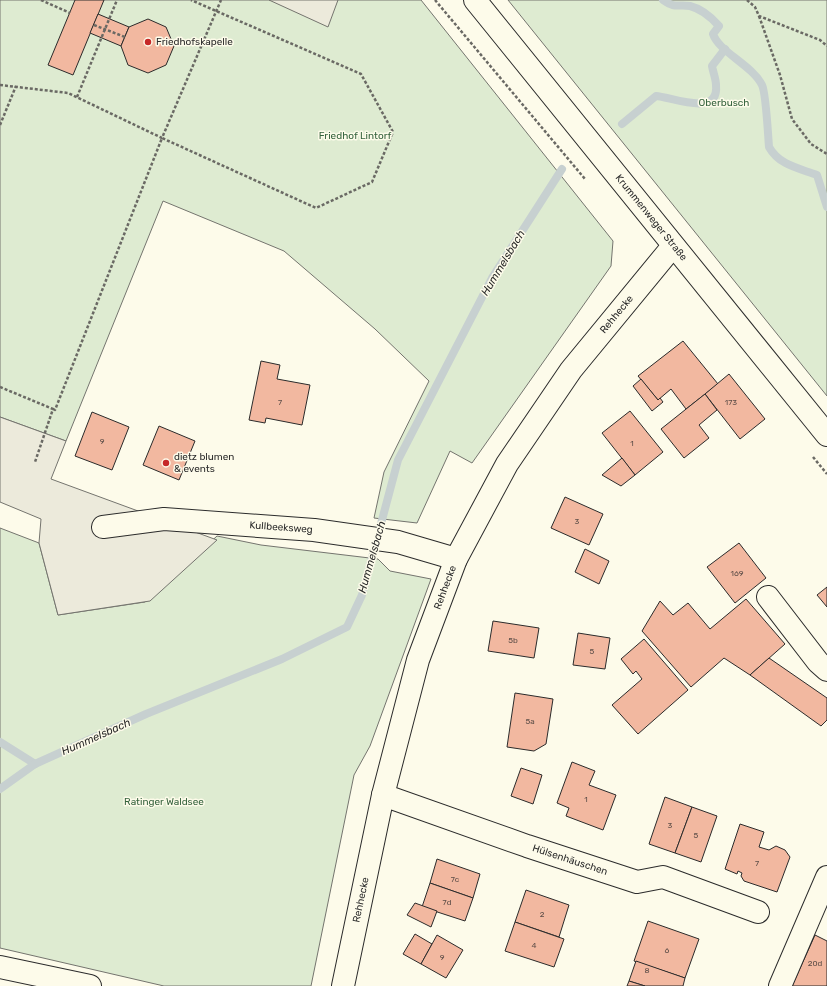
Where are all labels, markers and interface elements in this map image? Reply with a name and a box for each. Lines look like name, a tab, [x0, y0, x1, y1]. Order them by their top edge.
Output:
place label: Friedhofskapelle	[156, 36, 233, 48]
marker: Friedhofskapelle	[143, 37, 153, 47]
park label: Oberbusch	[699, 97, 749, 109]
park label: Friedhof Lintorf	[319, 130, 391, 142]
street label: Krummenweger Straße	[613, 172, 690, 263]
water label: Hummelsbach	[478, 228, 528, 298]
street label: Rehhecke	[597, 293, 636, 336]
house number: 7	[278, 398, 282, 407]
house number: 173	[725, 398, 737, 407]
house number: 9	[100, 437, 105, 446]
house number: 1	[630, 439, 634, 448]
place label: dietz blumen & events	[174, 451, 234, 475]
marker: dietz blumen & events	[161, 458, 171, 468]
house number: 3	[575, 517, 580, 526]
street label: Kullbeeksweg	[249, 519, 313, 536]
water label: Hummelsbach	[356, 519, 389, 594]
street label: Rehhecke	[432, 564, 459, 611]
house number: 169	[731, 569, 744, 578]
house number: 5b	[508, 636, 518, 645]
house number: 5	[590, 647, 595, 656]
water label: Hummelsbach	[59, 716, 133, 758]
house number: 5a	[525, 717, 535, 726]
house number: 1	[584, 795, 588, 804]
park label: Ratinger Waldsee	[124, 796, 204, 808]
house number: 3	[668, 821, 673, 830]
house number: 5	[694, 831, 699, 840]
street label: Hülsenhäuschen	[531, 842, 609, 878]
house number: 7	[755, 859, 759, 868]
house number: 7c	[451, 875, 460, 884]
street label: Rehhecke	[350, 876, 372, 924]
house number: 7d	[443, 898, 452, 907]
house number: 2	[540, 910, 545, 919]
house number: 4	[532, 941, 537, 950]
house number: 6	[665, 946, 670, 955]
house number: 9	[440, 953, 445, 962]
house number: 20d	[808, 959, 823, 968]
house number: 8	[644, 966, 650, 975]

